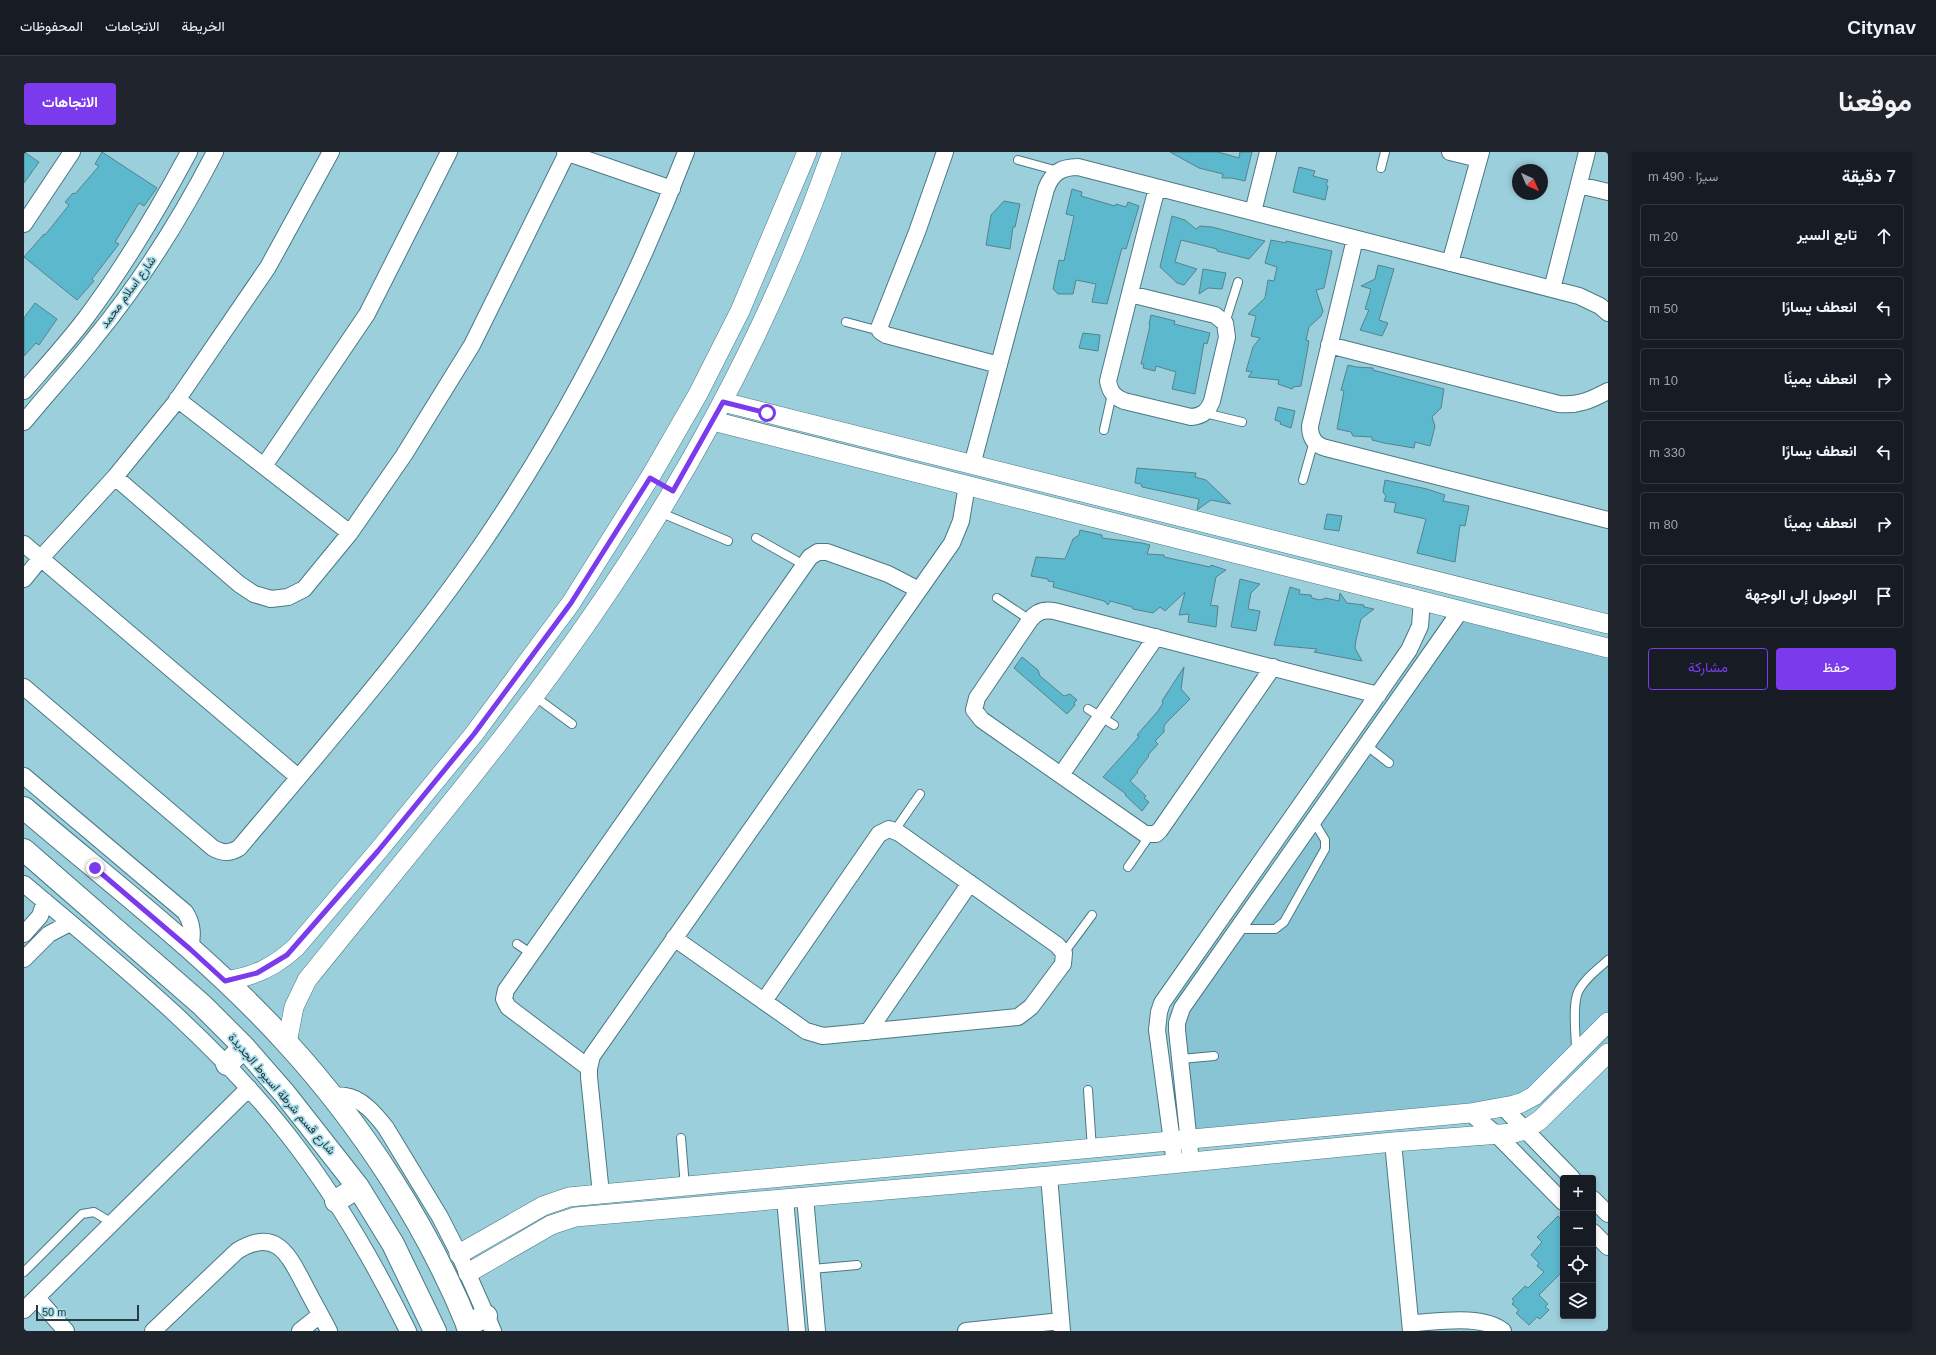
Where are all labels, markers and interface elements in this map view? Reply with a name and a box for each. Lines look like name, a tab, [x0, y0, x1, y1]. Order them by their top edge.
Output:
text: Citynav	[1847, 17, 1916, 38]
text: المحفوظات	[20, 18, 83, 34]
text: الاتجاهات	[105, 18, 159, 34]
text: الخريطة	[181, 18, 225, 34]
button: الاتجاهات	[24, 83, 116, 125]
text: موقعنا	[1838, 86, 1912, 117]
north arrow	[1512, 164, 1548, 200]
text: 7 دقيقة	[1842, 167, 1896, 186]
text: سيرًا · 490 m	[1648, 169, 1718, 184]
icon: ahead	[1873, 225, 1895, 247]
text: تابع السير	[1797, 226, 1857, 243]
text: 20 m	[1649, 229, 1678, 244]
street label: شارع اسلام محمد	[97, 253, 160, 332]
icon: left	[1873, 297, 1895, 319]
text: انعطف يسارًا	[1782, 298, 1857, 315]
text: 50 m	[1649, 301, 1678, 316]
icon: right	[1873, 369, 1895, 391]
text: انعطف يمينًا	[1784, 370, 1857, 387]
text: 10 m	[1649, 373, 1678, 388]
route start	[758, 404, 776, 422]
icon: left	[1873, 441, 1895, 463]
text: انعطف يسارًا	[1782, 442, 1857, 459]
text: 330 m	[1649, 445, 1685, 460]
icon: right	[1873, 513, 1895, 535]
text: انعطف يمينًا	[1784, 514, 1857, 531]
text: 80 m	[1649, 517, 1678, 532]
icon: arrive	[1873, 585, 1895, 607]
text: الوصول إلى الوجهة	[1745, 586, 1857, 603]
button: مشاركة	[1648, 648, 1768, 690]
button: حفظ	[1776, 648, 1896, 690]
route end	[86, 859, 104, 877]
street label: شارع قسم شرطة اسيوط الجديدة	[224, 1031, 338, 1159]
map controls	[1560, 1175, 1596, 1319]
button: +	[1560, 1175, 1596, 1211]
button: −	[1560, 1211, 1596, 1247]
button: locate	[1560, 1247, 1596, 1283]
button: layers	[1560, 1283, 1596, 1319]
scale bar	[36, 1303, 139, 1322]
text: 50 m	[42, 1306, 66, 1318]

